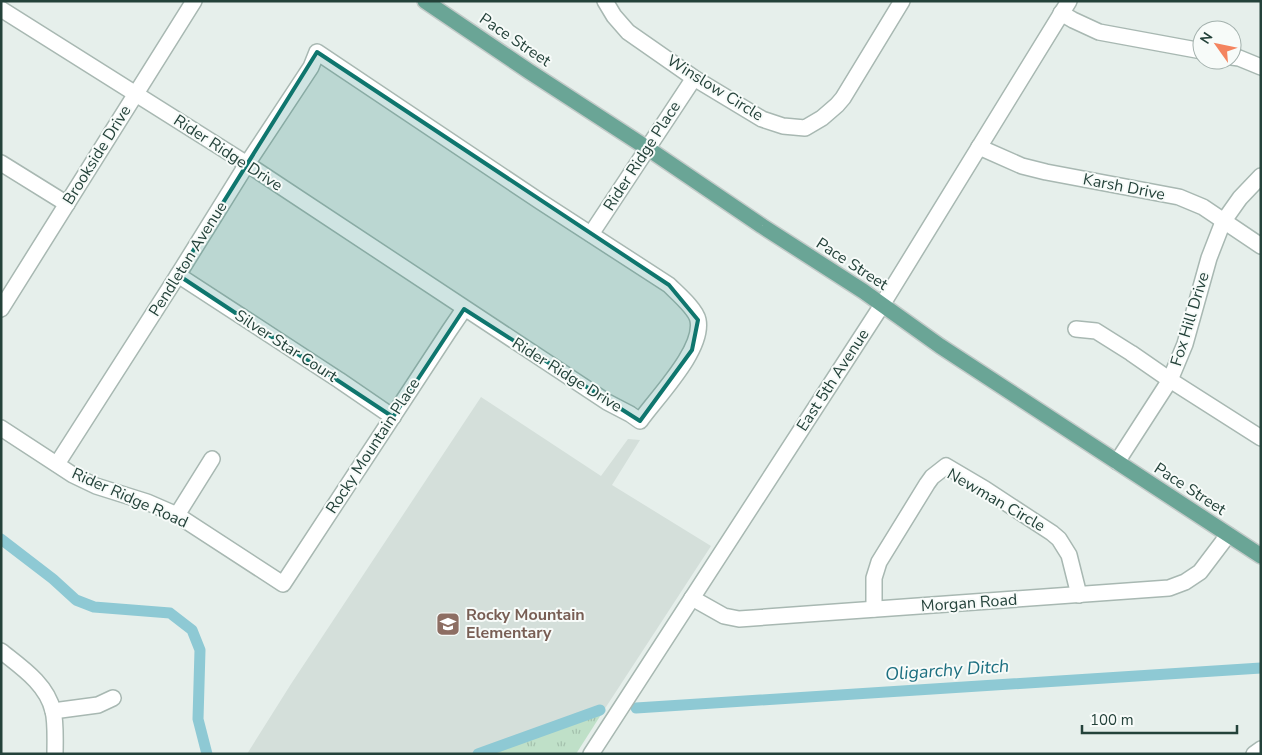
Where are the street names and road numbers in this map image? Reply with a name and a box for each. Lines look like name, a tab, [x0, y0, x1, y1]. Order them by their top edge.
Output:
street label: Pace Street	[475, 8, 555, 72]
street label: Winslow Circle	[663, 50, 767, 126]
street label: Rider Ridge Place	[598, 97, 686, 215]
street label: Brookside Drive	[58, 101, 136, 209]
street label: Rider Ridge Drive	[169, 110, 287, 196]
street label: Karsh Drive	[1081, 168, 1167, 206]
street label: Pendleton Avenue	[144, 197, 232, 321]
street label: Pace Street	[812, 233, 893, 296]
street label: Fox Hill Drive	[1165, 269, 1215, 369]
street label: Silver Star Court	[230, 305, 342, 388]
street label: East 5th Avenue	[792, 325, 874, 435]
street label: Rider Ridge Drive	[508, 332, 626, 418]
street label: Rocky Mountain Place	[321, 374, 425, 518]
street label: Pace Street	[1150, 458, 1231, 521]
street label: Rider Ridge Road	[68, 463, 192, 533]
street label: Newman Circle	[943, 463, 1049, 537]
street label: Morgan Road	[920, 589, 1018, 617]

